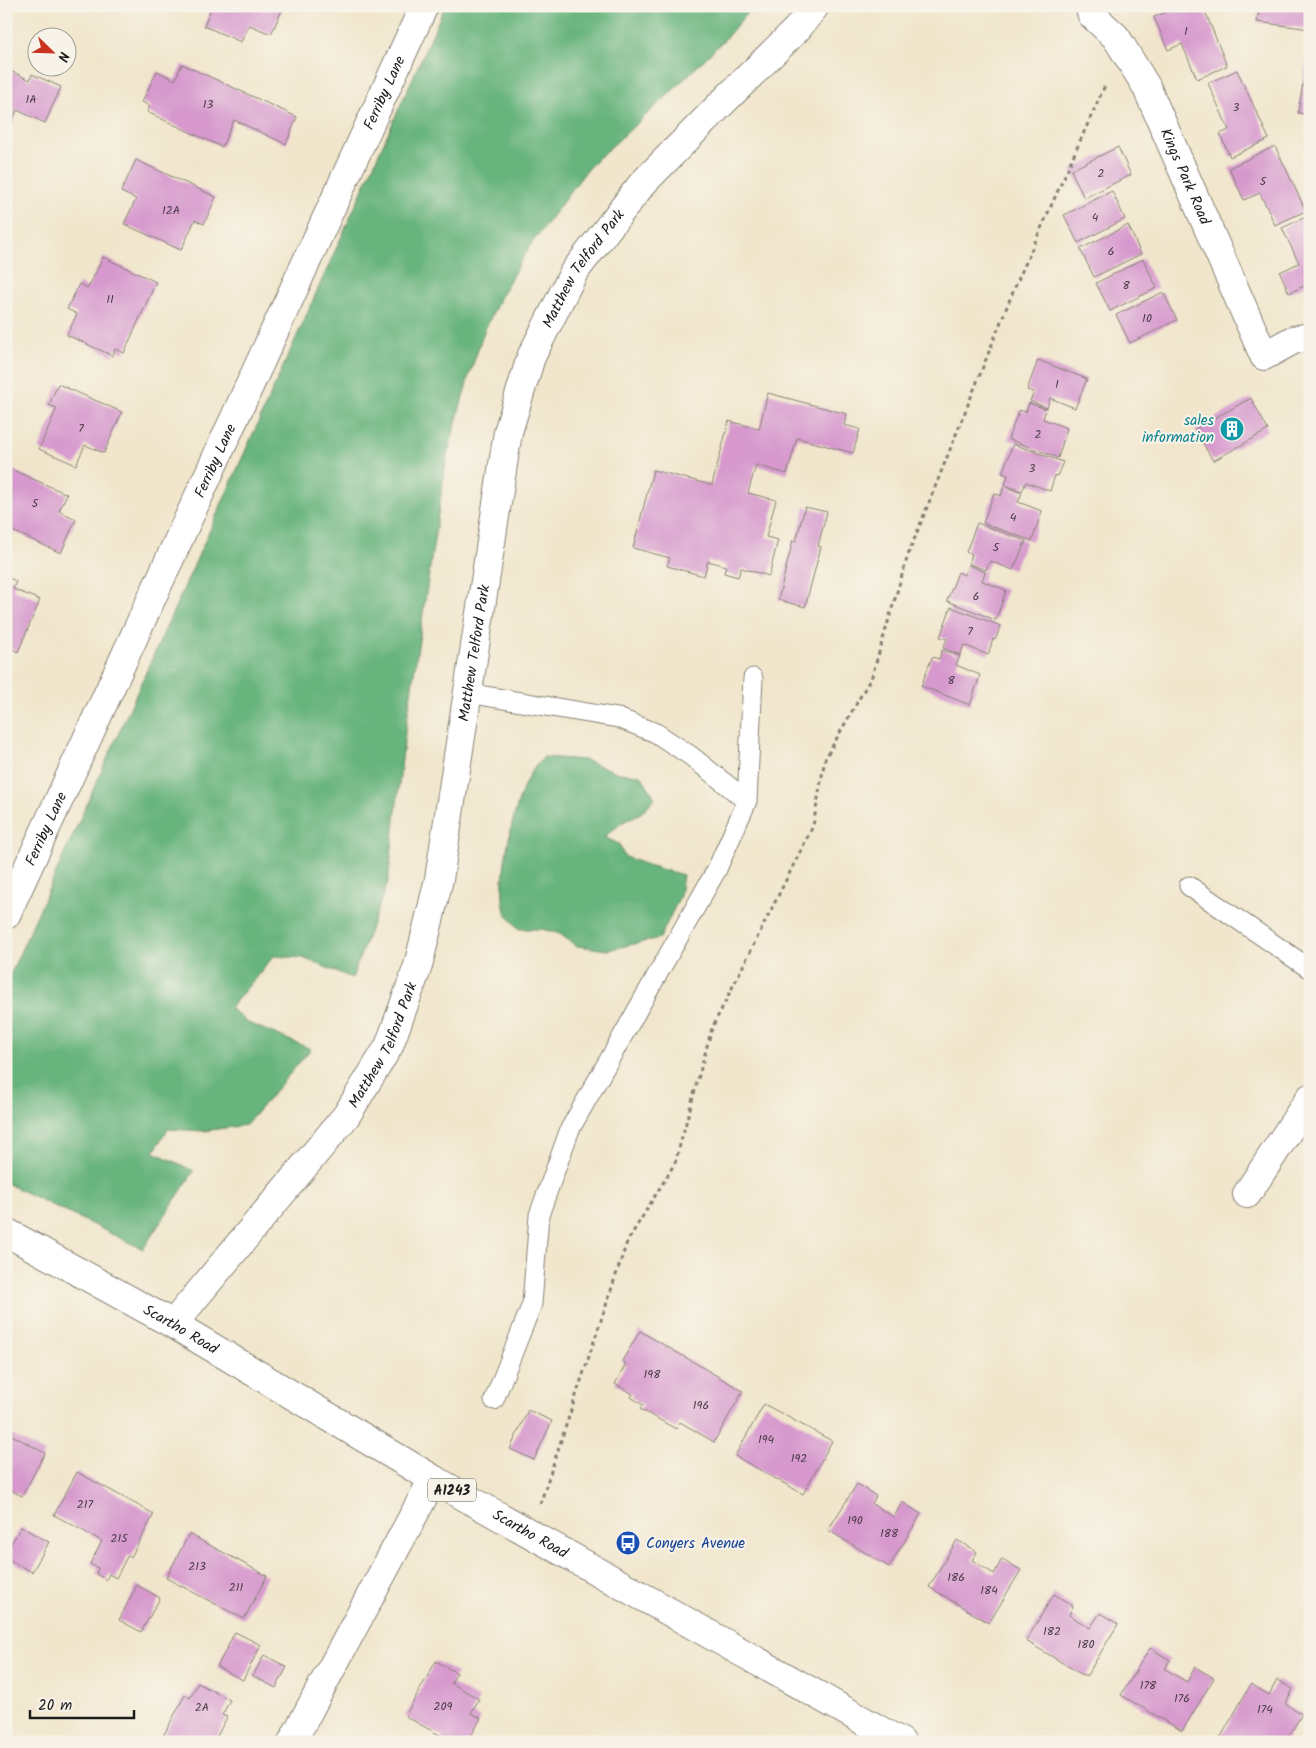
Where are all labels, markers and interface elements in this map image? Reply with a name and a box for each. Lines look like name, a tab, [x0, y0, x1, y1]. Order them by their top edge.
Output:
house number: 1	[1184, 22, 1188, 41]
north arrow	[28, 28, 78, 78]
text: N	[51, 48, 75, 65]
street label: Ferriby Lane	[358, 52, 413, 134]
house number: 1A	[25, 90, 37, 109]
house number: 13	[203, 95, 213, 114]
house number: 3	[1233, 98, 1240, 117]
street label: Kings Park Road	[1153, 125, 1216, 229]
house number: 2	[1098, 164, 1105, 183]
house number: 5	[1260, 172, 1268, 191]
house number: 12A	[162, 201, 180, 220]
street label: Matthew Telford Park	[537, 204, 632, 333]
house number: 4	[1092, 208, 1099, 227]
house number: 6	[1108, 242, 1114, 261]
house number: 8	[1122, 276, 1130, 295]
house number: 11	[106, 290, 114, 309]
house number: 10	[1142, 309, 1152, 328]
house number: 1	[1055, 375, 1059, 394]
place label: sales information	[1142, 409, 1215, 450]
building icon: sales information	[1219, 416, 1245, 442]
house number: 7	[78, 419, 84, 438]
street label: Ferriby Lane	[188, 420, 243, 502]
house number: 2	[1035, 425, 1042, 444]
house number: 3	[1029, 459, 1036, 478]
house number: 5	[32, 494, 40, 513]
house number: 4	[1010, 508, 1017, 527]
house number: 5	[993, 538, 1001, 557]
street label: Matthew Telford Park	[452, 582, 497, 723]
house number: 6	[973, 587, 979, 606]
house number: 7	[967, 622, 973, 641]
house number: 8	[947, 671, 955, 690]
street label: Ferriby Lane	[19, 788, 74, 870]
street label: Matthew Telford Park	[343, 978, 424, 1113]
street label: Scartho Road	[138, 1299, 223, 1362]
house number: 198	[644, 1365, 661, 1384]
house number: 196	[693, 1396, 709, 1415]
house number: 194	[758, 1430, 774, 1449]
house number: 192	[791, 1449, 807, 1468]
road number: A1243	[428, 1478, 476, 1502]
house number: 217	[77, 1495, 94, 1514]
street label: Scartho Road	[488, 1504, 573, 1566]
house number: 190	[847, 1511, 863, 1530]
house number: 188	[880, 1524, 899, 1543]
house number: 215	[110, 1529, 129, 1548]
bus stop icon: Conyers Avenue	[615, 1530, 641, 1556]
place label: Conyers Avenue	[646, 1532, 745, 1556]
house number: 213	[188, 1557, 206, 1576]
house number: 186	[947, 1568, 965, 1587]
house number: 211	[229, 1578, 243, 1597]
house number: 184	[980, 1581, 998, 1600]
house number: 182	[1043, 1622, 1061, 1641]
house number: 180	[1078, 1635, 1095, 1654]
house number: 178	[1140, 1676, 1157, 1695]
scale bar	[30, 1688, 134, 1720]
house number: 176	[1174, 1689, 1190, 1708]
text: 20 m	[38, 1694, 72, 1718]
house number: 209	[434, 1697, 453, 1716]
house number: 2A	[195, 1698, 209, 1717]
house number: 174	[1257, 1700, 1273, 1719]

